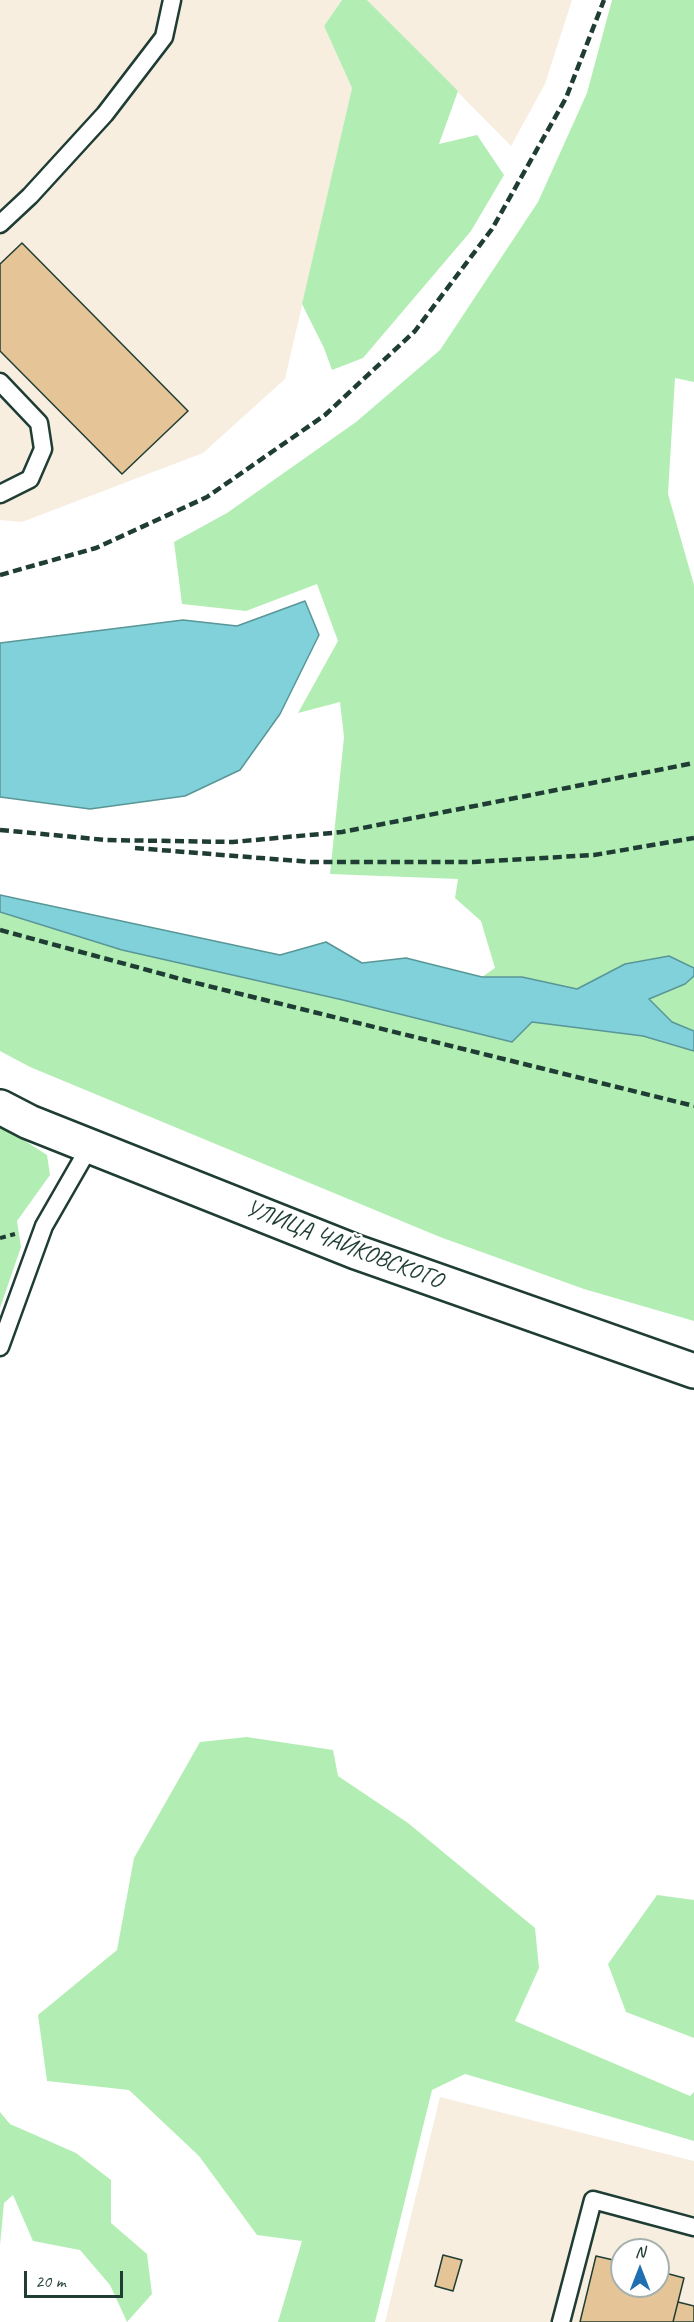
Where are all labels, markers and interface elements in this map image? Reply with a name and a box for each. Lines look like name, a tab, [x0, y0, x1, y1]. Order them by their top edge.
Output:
street label: УЛИЦА ЧАЙКОВСКОГО	[241, 1194, 447, 1296]
north arrow	[610, 2238, 670, 2298]
text: N	[635, 2242, 645, 2262]
scale bar	[27, 2259, 126, 2297]
text: 20 m	[35, 2270, 66, 2292]

